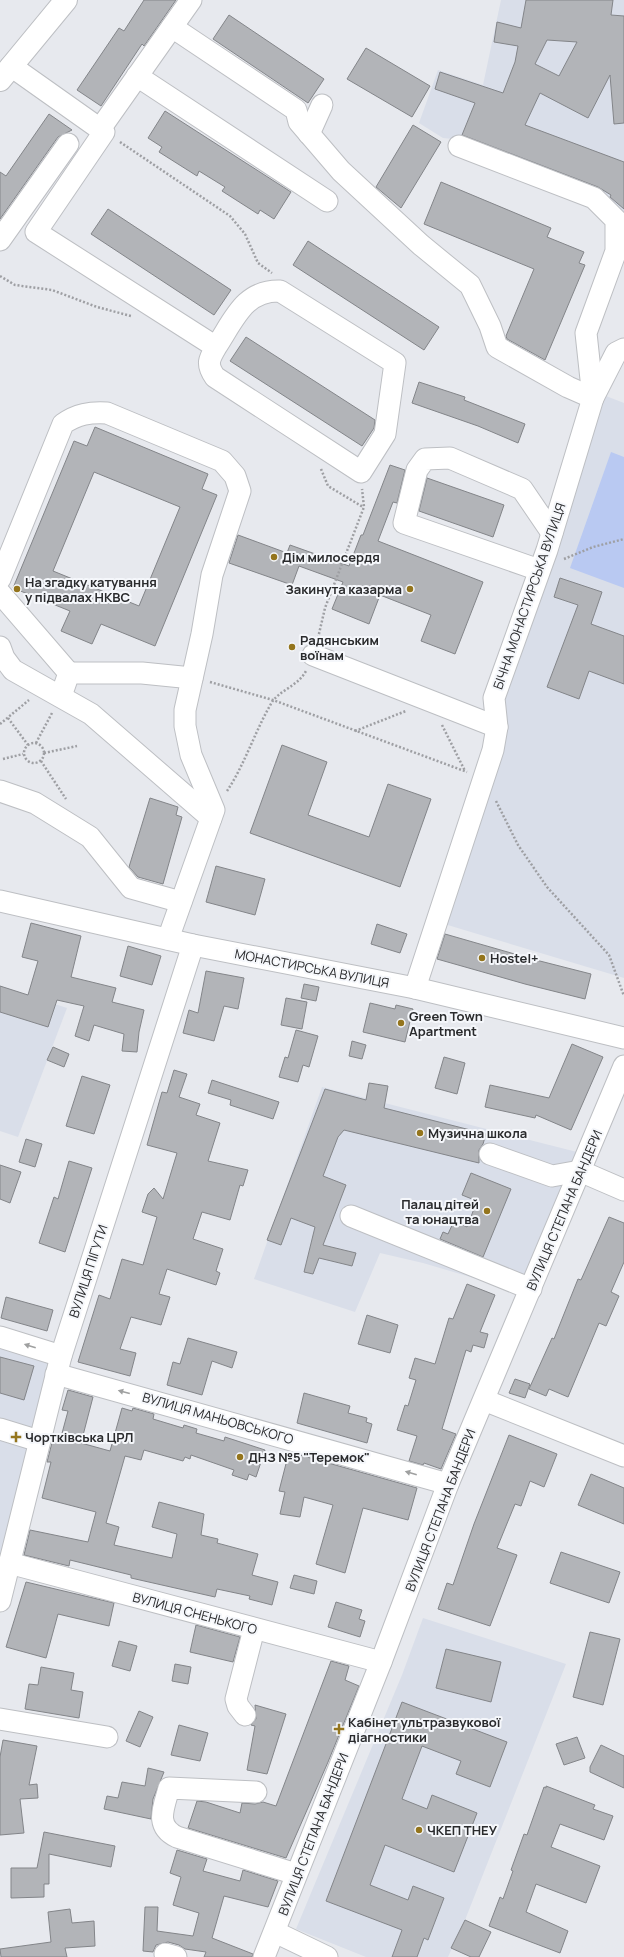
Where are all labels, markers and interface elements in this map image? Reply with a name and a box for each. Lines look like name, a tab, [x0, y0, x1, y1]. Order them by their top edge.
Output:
street label: БІЧНА МОНАСТИРСЬКА ВУЛИЦЯ	[489, 500, 569, 692]
place label: Дім милосердя	[282, 548, 380, 566]
marker: Дім милосердя	[269, 552, 279, 562]
place label: На згадку катування у підвалах НКВС	[25, 573, 157, 606]
place label: Закинута казарма	[285, 580, 402, 598]
marker: На згадку катування у підвалах НКВС	[12, 584, 22, 594]
marker: Закинута казарма	[405, 584, 415, 594]
place label: Радянським воїнам	[300, 631, 379, 664]
marker: Радянським воїнам	[287, 642, 297, 652]
street label: МОНАСТИРСЬКА ВУЛИЦЯ	[233, 944, 391, 992]
place label: Hostel+	[490, 949, 538, 967]
marker: Hostel+	[477, 953, 487, 963]
place label: Green Town Apartment	[409, 1007, 483, 1040]
marker: Green Town Apartment	[396, 1018, 406, 1028]
place label: Музична школа	[428, 1124, 527, 1142]
street label: ВУЛИЦЯ СТЕПАНА БАНДЕРИ	[522, 1127, 606, 1293]
marker: Музична школа	[415, 1128, 425, 1138]
place label: Палац дітей та юнацтва	[401, 1195, 479, 1228]
marker: Палац дітей та юнацтва	[482, 1206, 492, 1216]
street label: ВУЛИЦЯ ПІГУТИ	[64, 1222, 112, 1320]
one-way arrow	[24, 1343, 36, 1349]
street label: ВУЛИЦЯ МАНЬОВСЬКОГО	[140, 1388, 296, 1448]
one-way arrow	[118, 1389, 130, 1395]
street label: ВУЛИЦЯ СТЕПАНА БАНДЕРИ	[401, 1426, 479, 1594]
place label: Чортківська ЦРЛ	[25, 1428, 133, 1446]
marker: Чортківська ЦРЛ	[10, 1431, 22, 1443]
place label: ДНЗ №5 "Теремок"	[248, 1448, 370, 1466]
marker: ДНЗ №5 "Теремок"	[235, 1452, 245, 1462]
one-way arrow	[405, 1470, 417, 1476]
street label: ВУЛИЦЯ СНЕНЬКОГО	[131, 1588, 260, 1638]
place label: Кабінет ультразвукової діагностики	[348, 1713, 501, 1746]
marker: Кабінет ультразвукової діагностики	[333, 1723, 345, 1735]
street label: ВУЛИЦЯ СТЕПАНА БАНДЕРИ	[274, 1750, 352, 1918]
place label: ЧКЕП ТНЕУ	[427, 1821, 498, 1839]
marker: ЧКЕП ТНЕУ	[414, 1825, 424, 1835]

